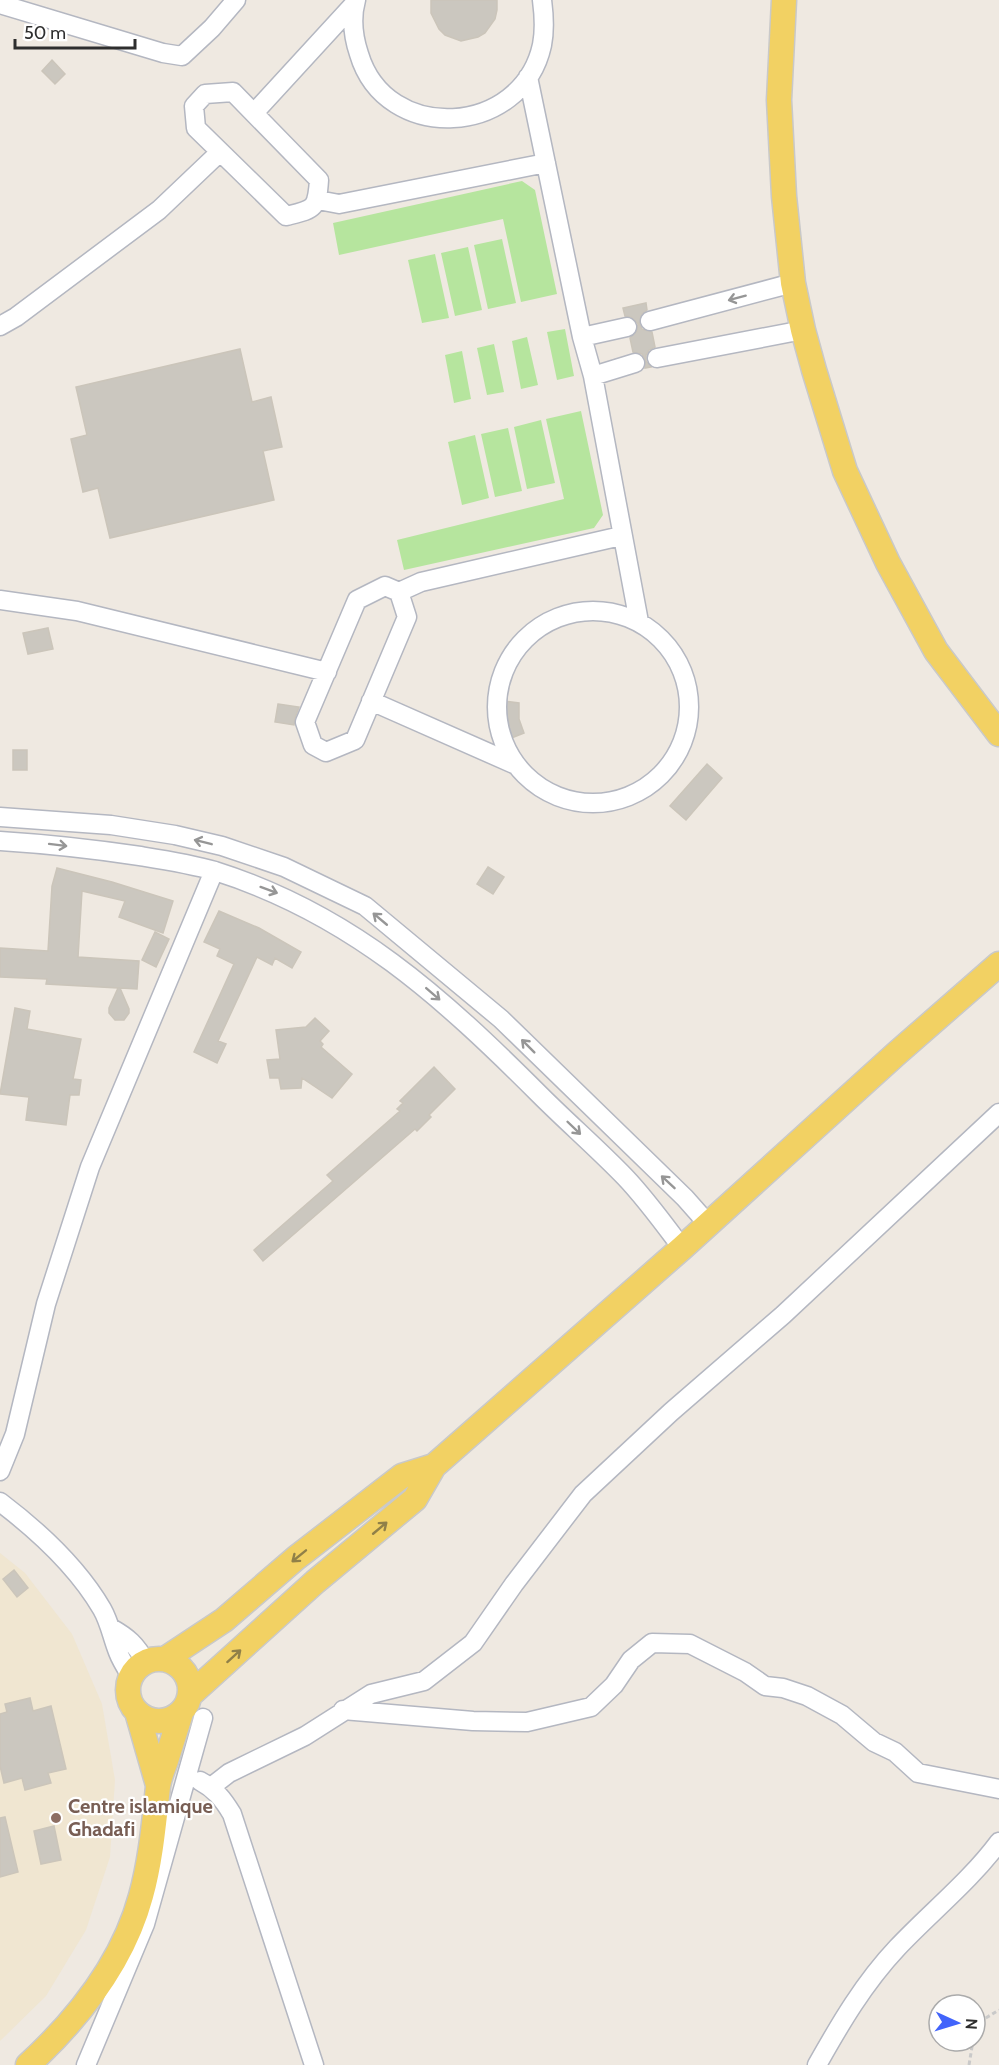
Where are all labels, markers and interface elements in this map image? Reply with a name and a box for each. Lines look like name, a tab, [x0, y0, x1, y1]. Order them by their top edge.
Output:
scale bar	[15, 12, 135, 50]
text: 50 m	[24, 22, 66, 44]
one-way arrow	[728, 293, 747, 304]
one-way arrow	[193, 835, 212, 847]
one-way arrow	[48, 840, 68, 851]
one-way arrow	[259, 886, 278, 897]
one-way arrow	[372, 912, 388, 925]
one-way arrow	[425, 987, 440, 1001]
one-way arrow	[520, 1039, 535, 1053]
one-way arrow	[566, 1121, 581, 1135]
one-way arrow	[660, 1175, 675, 1189]
one-way arrow	[372, 1521, 388, 1534]
one-way arrow	[291, 1549, 307, 1562]
one-way arrow	[226, 1649, 241, 1663]
place label: Centre islamique Ghadafi	[68, 1794, 213, 1841]
marker: Centre islamique Ghadafi	[49, 1811, 63, 1825]
north arrow	[927, 1993, 987, 2053]
text: N	[962, 2018, 981, 2030]

